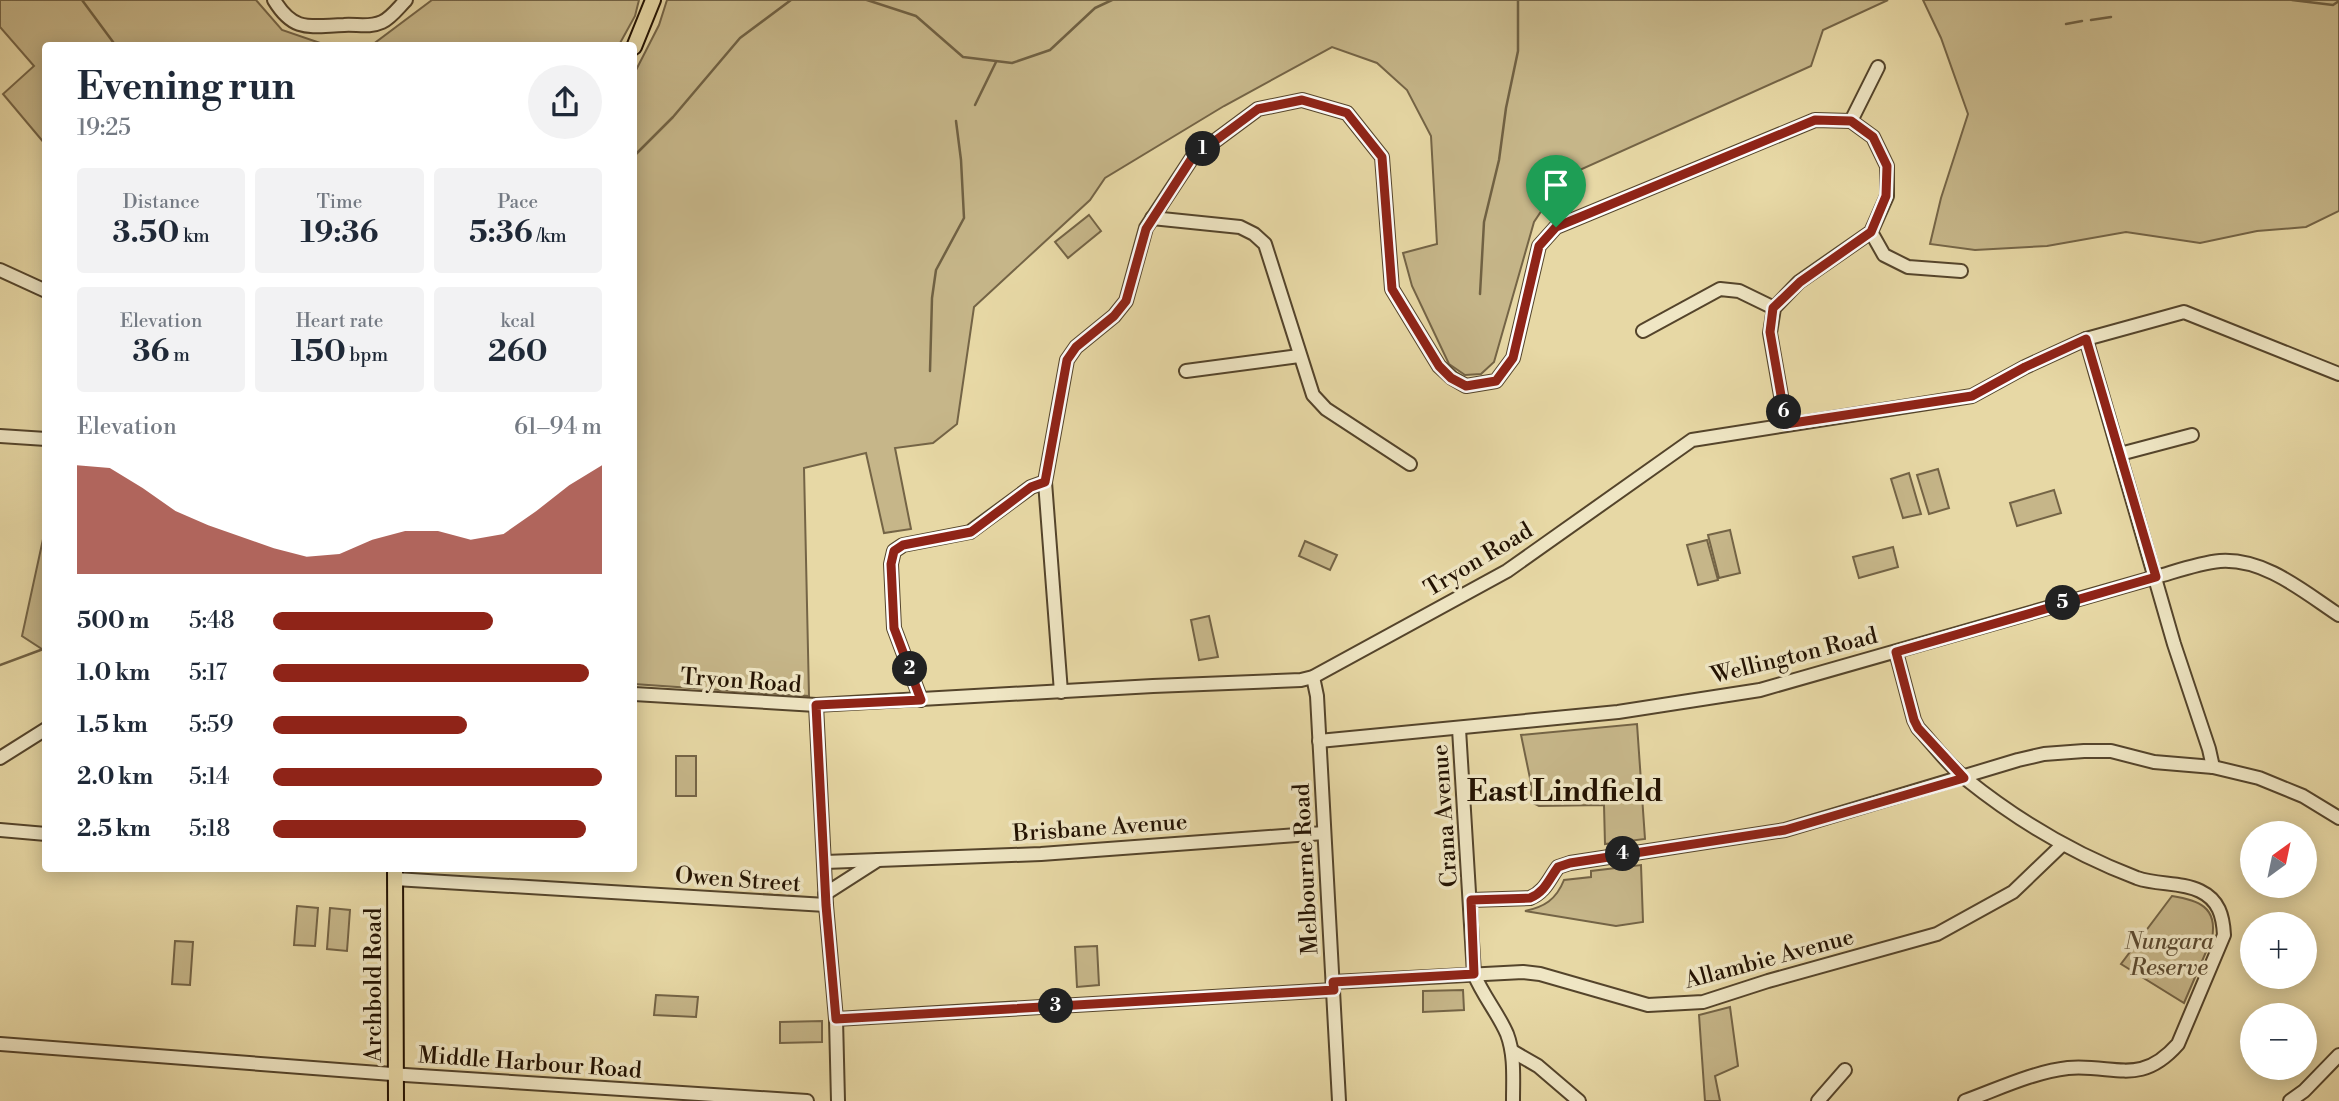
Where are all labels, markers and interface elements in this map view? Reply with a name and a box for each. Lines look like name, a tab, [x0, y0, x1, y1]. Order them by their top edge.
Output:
text: Evening run	[77, 64, 295, 111]
button: share	[528, 65, 602, 139]
text: 19:25	[77, 114, 131, 142]
pin: 1	[1186, 132, 1220, 166]
text: 1	[1198, 136, 1207, 160]
pin	[1526, 155, 1586, 227]
icon: arrive	[1537, 166, 1575, 204]
text: Distance	[123, 190, 200, 214]
text: Time	[317, 190, 362, 214]
text: Pace	[497, 190, 538, 214]
text: 3.50	[113, 214, 179, 252]
text: 19:36	[300, 214, 378, 252]
text: 5:36	[469, 214, 533, 252]
text: km	[179, 224, 210, 248]
text: /km	[533, 224, 567, 248]
text: Elevation	[120, 309, 202, 333]
text: Heart rate	[296, 309, 383, 333]
text: kcal	[501, 309, 535, 333]
text: 36	[132, 333, 169, 371]
text: 150	[291, 333, 346, 371]
text: 260	[488, 333, 548, 371]
text: m	[169, 343, 190, 367]
text: bpm	[346, 343, 388, 367]
pin: 6	[1766, 394, 1802, 430]
text: 6	[1778, 399, 1789, 423]
text: Elevation	[77, 413, 177, 441]
text: 61–94 m	[514, 413, 602, 441]
street label: Tryon Road	[1419, 517, 1538, 603]
pin: 5	[2046, 586, 2080, 620]
text: 5	[2057, 590, 2068, 614]
text: 500 m	[77, 607, 149, 635]
text: 5:48	[189, 607, 235, 635]
street label: Wellington Road	[1707, 622, 1880, 690]
pin: 2	[892, 652, 928, 686]
text: 2	[904, 656, 915, 680]
text: 1.0 km	[77, 659, 150, 687]
text: 5:17	[189, 659, 227, 687]
street label: Tryon Road	[679, 663, 802, 699]
text: 1.5 km	[77, 711, 148, 739]
text: 5:59	[189, 711, 233, 739]
street label: Crana Avenue	[1426, 744, 1464, 888]
text: 2.0 km	[77, 763, 153, 791]
text: 5:14	[189, 763, 230, 791]
district label: East Lindfield	[1467, 773, 1663, 811]
street label: Melbourne Road	[1288, 783, 1324, 955]
street label: Brisbane Avenue	[1011, 808, 1188, 848]
text: 2.5 km	[77, 815, 151, 843]
text: 5:18	[189, 815, 230, 843]
north arrow	[2240, 821, 2317, 898]
map controls	[2240, 821, 2317, 1080]
pin: 4	[1606, 836, 1640, 872]
text: 4	[1616, 841, 1629, 865]
street label: Owen Street	[674, 862, 802, 898]
street label: Archbold Road	[360, 908, 388, 1063]
button: +	[2240, 912, 2317, 989]
street label: Allambie Avenue	[1681, 923, 1857, 995]
park label: Nungara Reserve	[2124, 928, 2214, 982]
pin: 3	[1038, 988, 1074, 1024]
text: 3	[1050, 993, 1061, 1017]
button: −	[2240, 1003, 2317, 1080]
street label: Middle Harbour Road	[417, 1041, 643, 1085]

